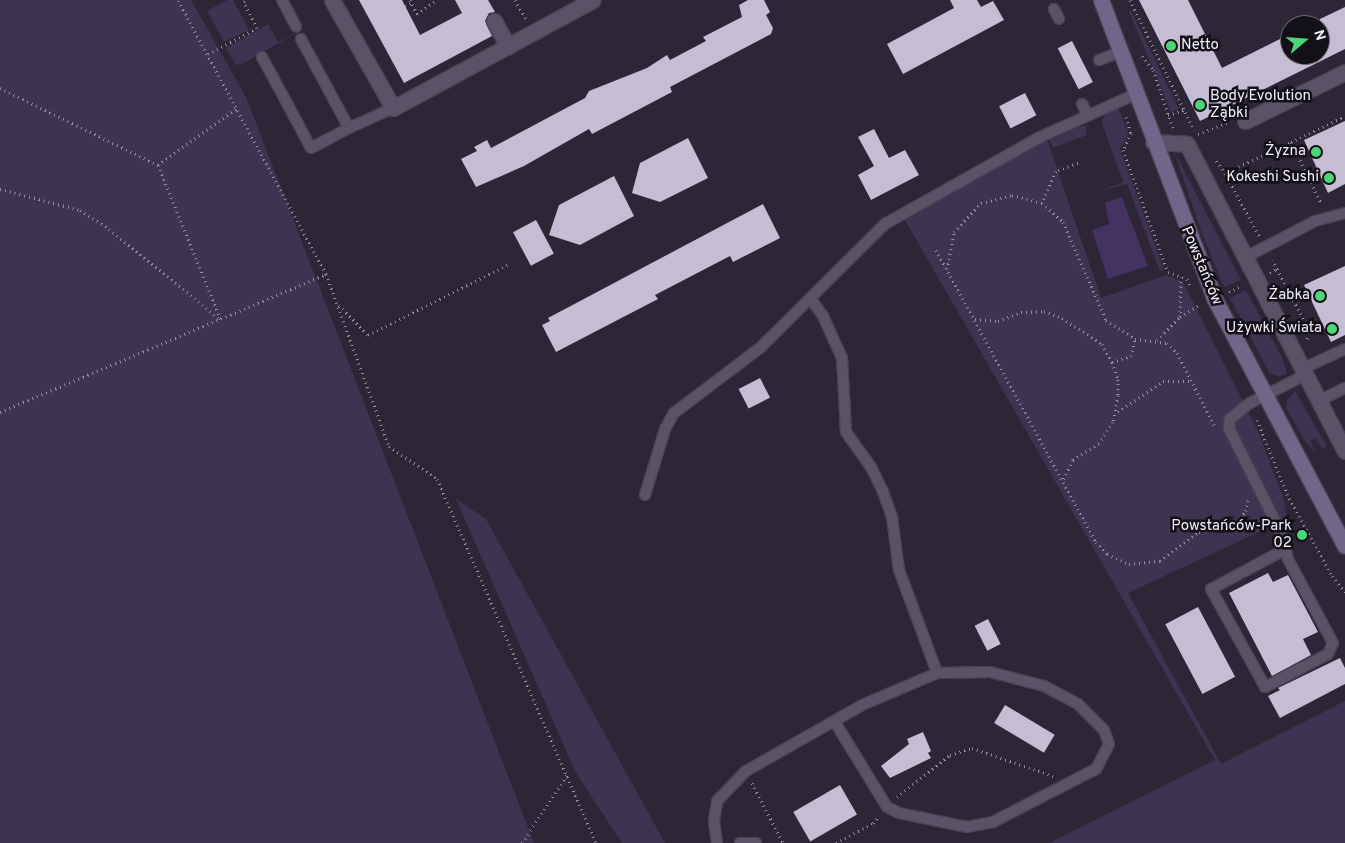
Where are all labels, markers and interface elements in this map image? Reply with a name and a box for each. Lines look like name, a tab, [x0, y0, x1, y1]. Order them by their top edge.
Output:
north arrow	[1280, 15, 1330, 65]
text: N	[1309, 28, 1328, 43]
place label: Netto	[1181, 37, 1219, 55]
marker: Netto	[1165, 40, 1177, 52]
place label: Body Evolution Ząbki	[1210, 87, 1311, 122]
marker: Body Evolution Ząbki	[1194, 99, 1206, 111]
place label: Żyzna	[1265, 143, 1306, 161]
marker: Żyzna	[1310, 146, 1322, 158]
place label: Kokeshi Sushi	[1226, 169, 1319, 187]
marker: Kokeshi Sushi	[1323, 172, 1335, 184]
street label: Powstańców	[1176, 224, 1226, 308]
place label: Żabka	[1268, 287, 1310, 305]
marker: Żabka	[1314, 290, 1326, 302]
place label: Używki Świata	[1226, 320, 1322, 338]
marker: Używki Świata	[1326, 323, 1338, 335]
place label: Powstańców-Park 02	[1171, 517, 1292, 552]
marker: Powstańców-Park 02	[1296, 529, 1308, 541]

